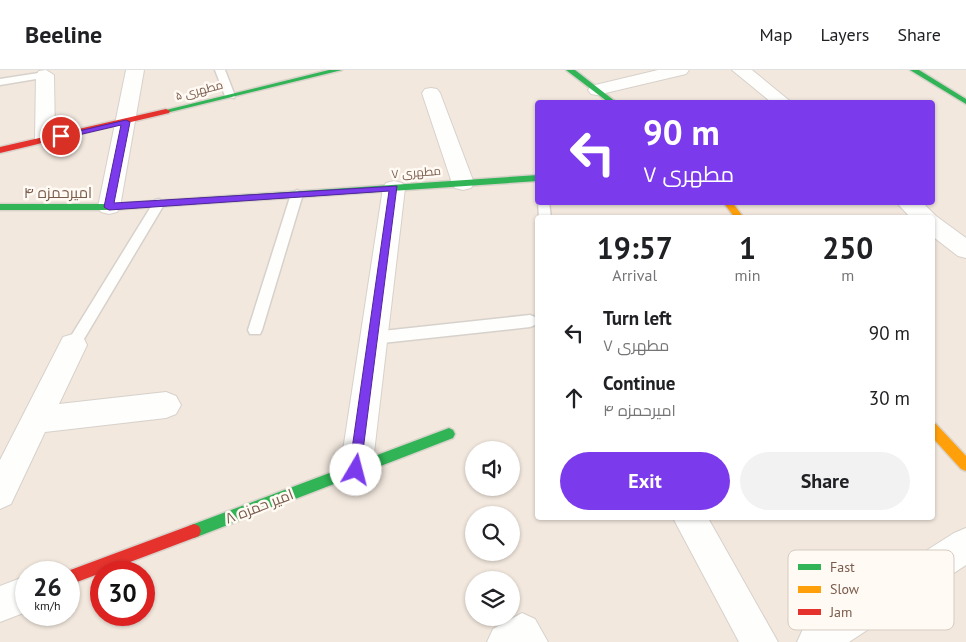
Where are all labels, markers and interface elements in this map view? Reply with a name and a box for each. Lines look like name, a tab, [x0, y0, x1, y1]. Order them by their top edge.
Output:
text: Beeline	[25, 19, 102, 50]
text: Map	[760, 23, 792, 46]
text: Layers	[820, 23, 869, 46]
text: Share	[897, 23, 941, 46]
street label: مطهری ۵	[174, 77, 224, 103]
text: 90 m	[643, 109, 720, 155]
pin	[40, 115, 82, 157]
icon: left	[560, 120, 625, 185]
icon: arrive	[47, 122, 75, 150]
text: مطهری ۷	[643, 160, 734, 188]
street label: مطهری ۷	[391, 163, 441, 181]
street label: امیرحمزه ۴	[24, 183, 92, 202]
text: 19:57	[597, 228, 673, 267]
text: 1	[739, 228, 756, 267]
text: 250	[822, 228, 873, 267]
text: Arrival	[612, 265, 657, 285]
text: min	[735, 265, 761, 285]
text: m	[841, 265, 854, 285]
text: Turn left	[603, 306, 672, 330]
icon: left	[560, 319, 588, 347]
text: 90 m	[869, 321, 910, 345]
text: مطهری ۷	[603, 335, 669, 355]
text: Continue	[603, 371, 675, 395]
icon: ahead	[560, 384, 588, 412]
text: 30 m	[869, 386, 910, 410]
text: امیرحمزه ۴	[603, 400, 676, 420]
map controls	[465, 441, 520, 626]
button: sound	[465, 441, 520, 496]
position arrow	[329, 443, 381, 495]
button: Exit	[560, 452, 730, 510]
button: Share	[740, 452, 910, 510]
street label: امیر حمزه ۸	[222, 484, 296, 528]
button: search	[465, 506, 520, 561]
legend	[788, 550, 954, 630]
text: Fast	[830, 558, 855, 576]
speed limit sign: 30	[90, 561, 155, 626]
text: 26	[33, 571, 62, 603]
button: layers	[465, 571, 520, 626]
text: Slow	[830, 580, 860, 598]
text: km/h	[34, 598, 61, 613]
text: Jam	[829, 603, 852, 621]

